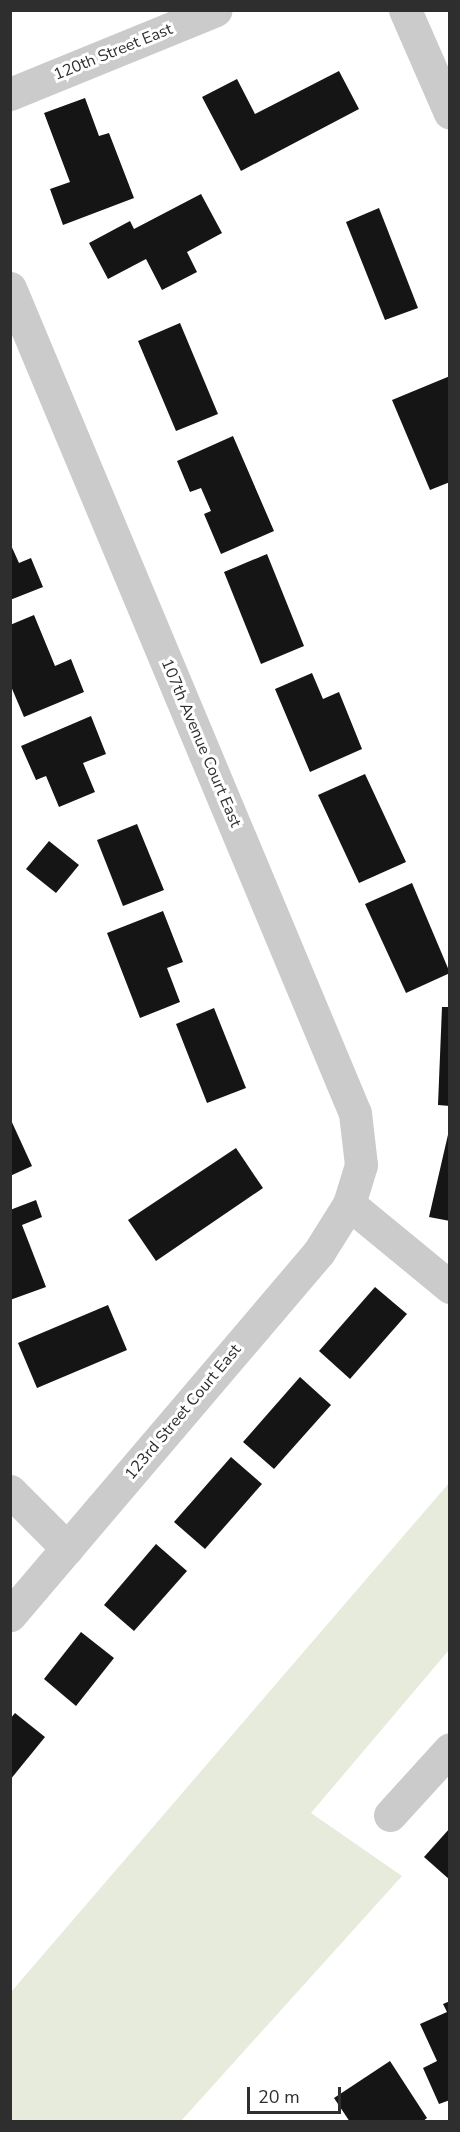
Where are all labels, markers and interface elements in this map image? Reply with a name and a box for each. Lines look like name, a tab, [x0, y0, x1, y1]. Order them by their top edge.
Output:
street label: 120th Street East	[51, 19, 175, 85]
street label: 107th Avenue Court East	[157, 656, 245, 830]
street label: 123rd Street Court East	[121, 1341, 245, 1483]
scale bar	[250, 2075, 344, 2113]
text: 20 m	[258, 2085, 300, 2109]

